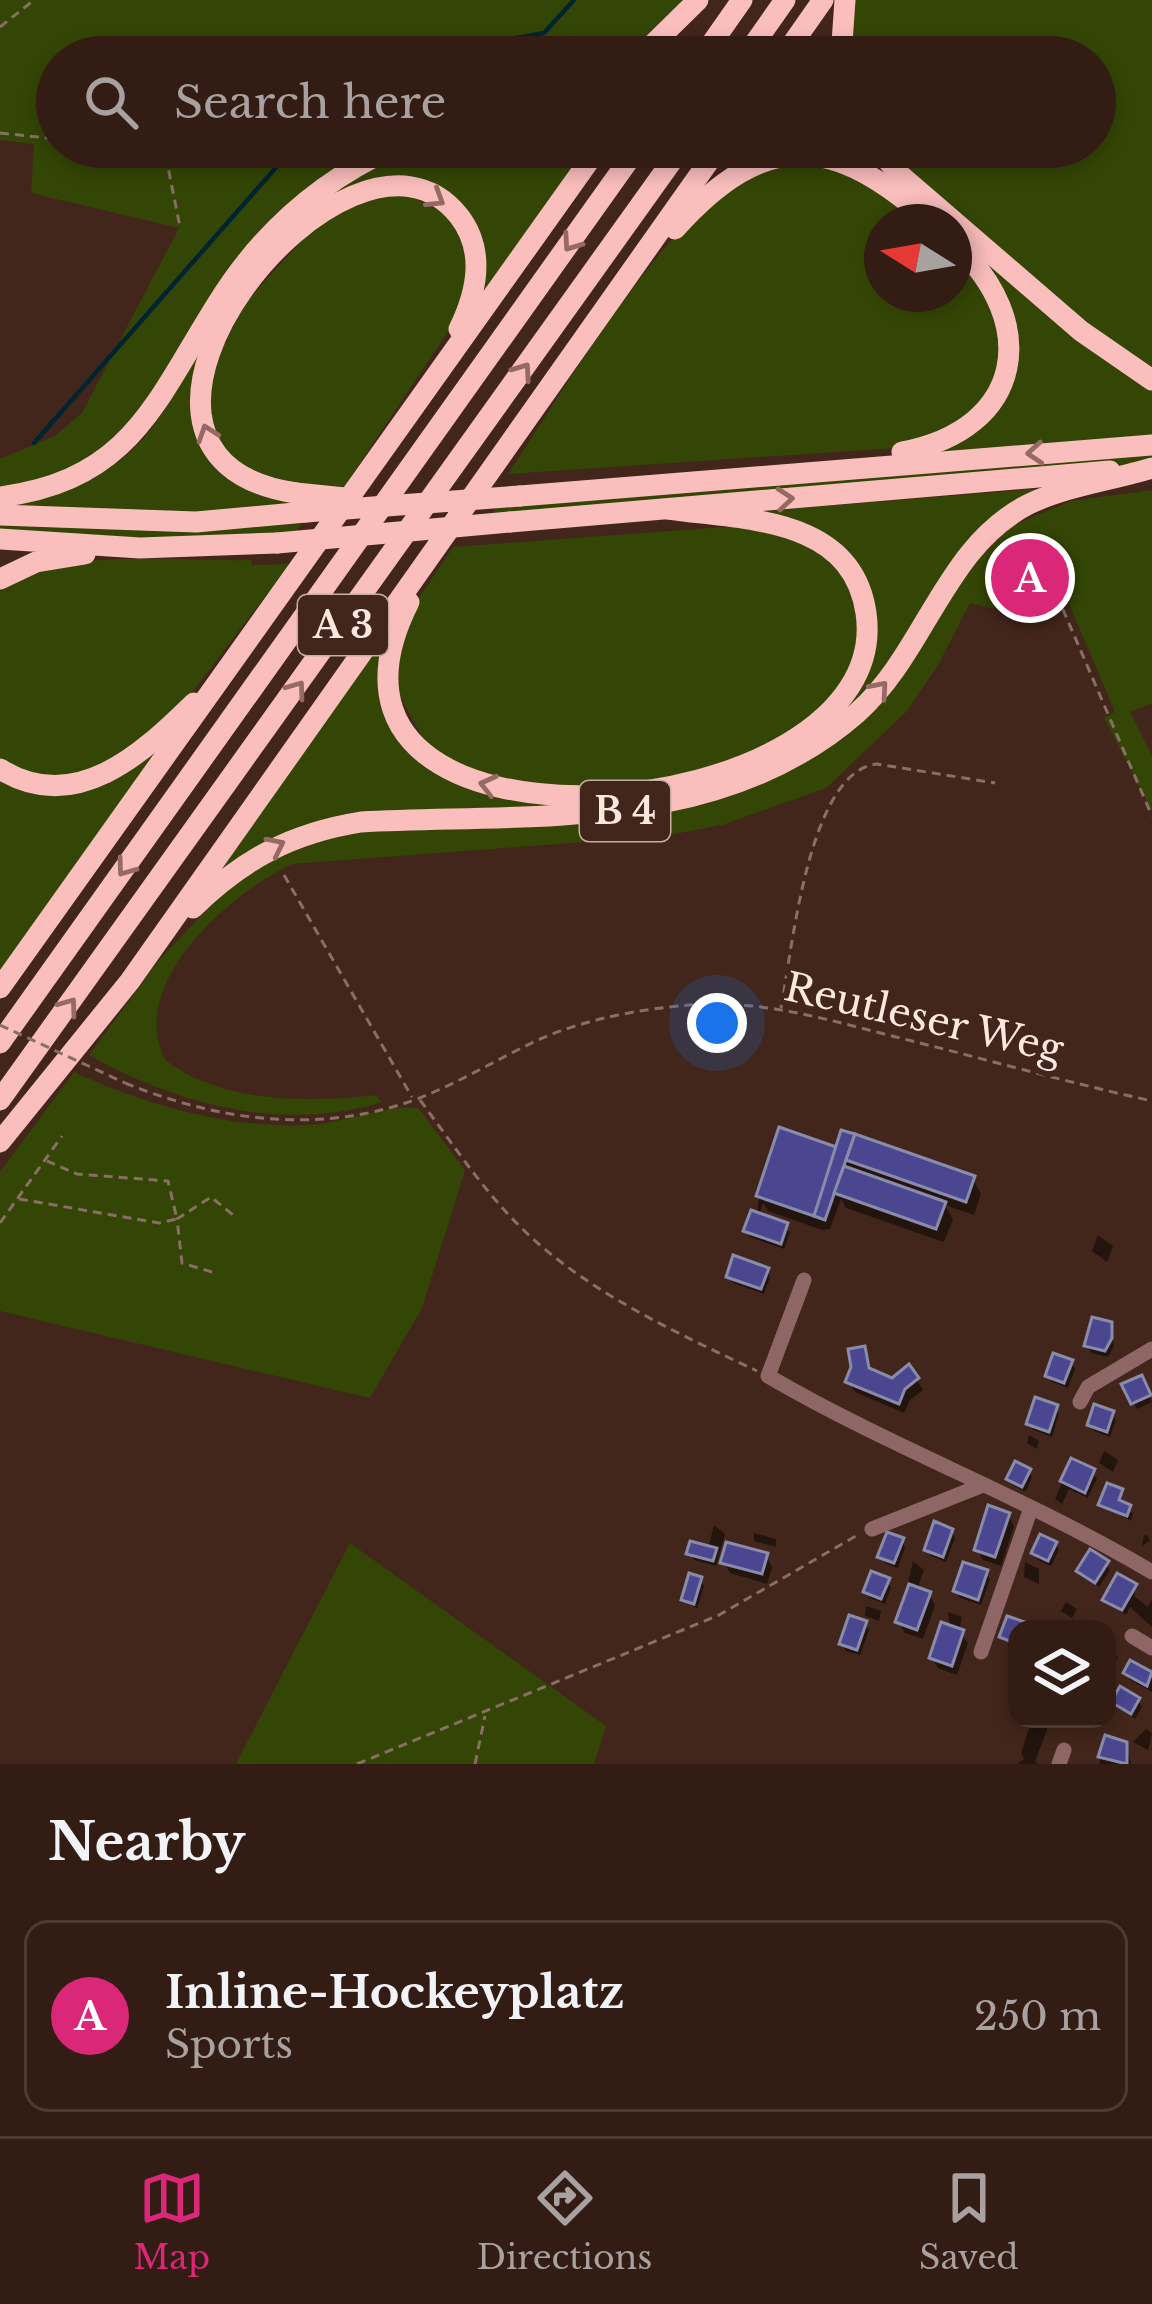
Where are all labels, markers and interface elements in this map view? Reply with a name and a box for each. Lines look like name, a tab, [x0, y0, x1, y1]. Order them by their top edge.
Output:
search box	[36, 36, 1116, 168]
icon: search	[78, 69, 144, 135]
text: Search here	[174, 74, 446, 130]
one-way arrow	[423, 185, 445, 207]
north arrow	[864, 204, 972, 312]
one-way arrow	[563, 229, 585, 251]
one-way arrow	[509, 363, 531, 385]
one-way arrow	[196, 423, 221, 444]
one-way arrow	[1025, 440, 1044, 466]
one-way arrow	[776, 486, 795, 512]
pin: A	[991, 533, 1069, 623]
road number: A 3	[298, 595, 388, 655]
one-way arrow	[283, 680, 305, 702]
one-way arrow	[866, 681, 887, 702]
one-way arrow	[478, 775, 498, 800]
road number: B 4	[580, 781, 670, 841]
one-way arrow	[264, 837, 285, 860]
one-way arrow	[118, 855, 140, 876]
street label: Reutleser Weg	[780, 962, 1069, 1074]
your location	[687, 993, 747, 1053]
one-way arrow	[55, 998, 77, 1019]
map controls	[1008, 1620, 1116, 1728]
button: layers	[1008, 1620, 1116, 1728]
text: Nearby	[48, 1811, 245, 1874]
text: Inline-Hockeyplatz	[165, 1964, 624, 2020]
text: A	[74, 1992, 106, 2041]
text: 250 m	[974, 1992, 1101, 2041]
text: Sports	[165, 2020, 293, 2069]
tab: Map	[133, 2165, 210, 2278]
tab: Directions	[477, 2165, 652, 2278]
tab: Saved	[919, 2165, 1019, 2278]

